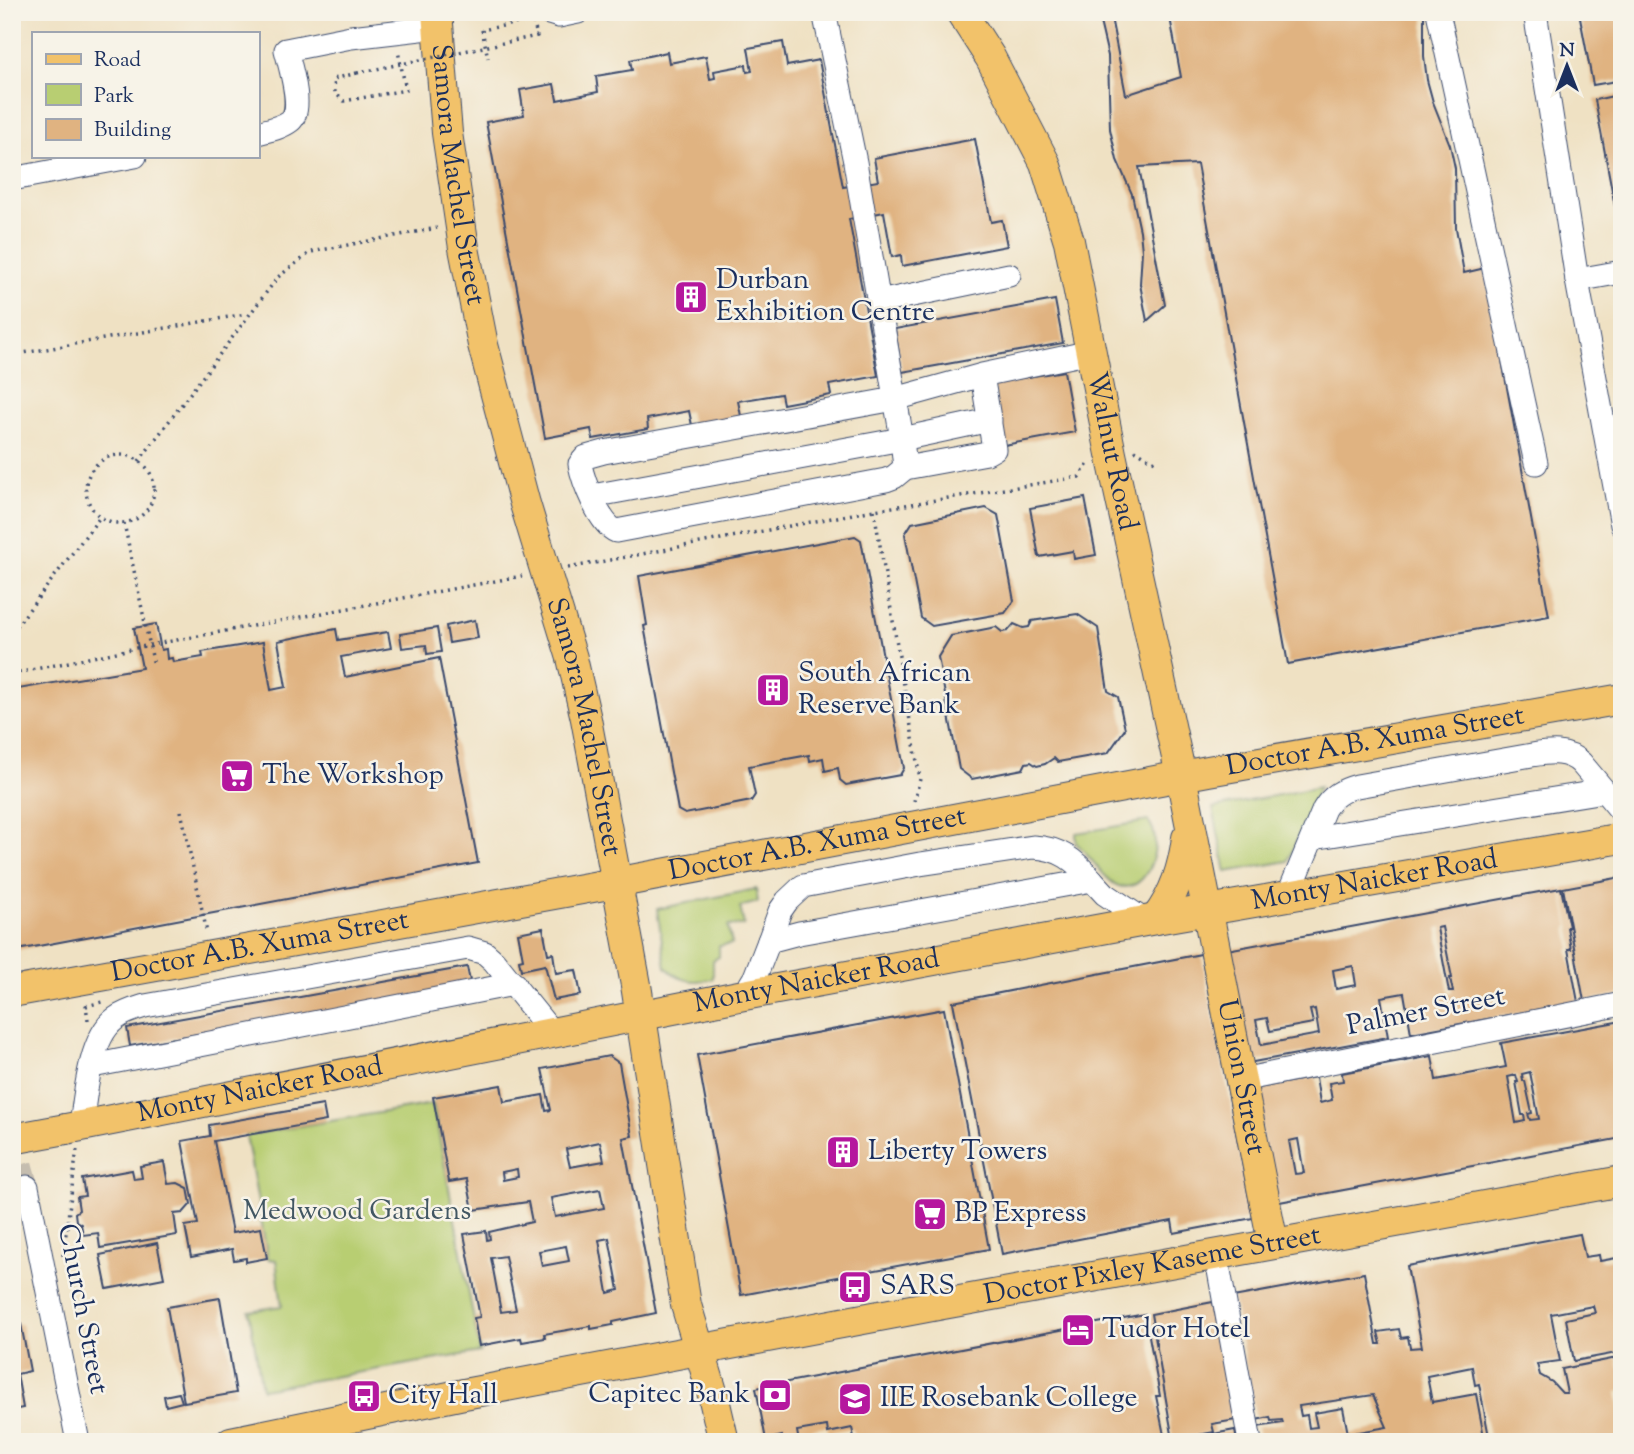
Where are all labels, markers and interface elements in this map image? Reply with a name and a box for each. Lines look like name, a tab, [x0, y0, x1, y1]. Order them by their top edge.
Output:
legend	[32, 32, 259, 158]
north arrow	[1532, 32, 1602, 102]
text: N	[1559, 38, 1575, 65]
street label: Samora Machel Street	[420, 43, 495, 309]
text: Road	[94, 46, 141, 76]
text: Park	[94, 82, 135, 112]
text: Building	[94, 116, 171, 146]
place label: Durban Exhibition Centre	[716, 261, 935, 333]
building icon: Durban Exhibition Centre	[672, 278, 710, 316]
street label: Walnut Road	[1075, 368, 1147, 535]
street label: Samora Machel Street	[535, 593, 631, 860]
place label: South African Reserve Bank	[798, 654, 971, 726]
building icon: South African Reserve Bank	[754, 671, 792, 709]
street label: Doctor A.B. Xuma Street	[1223, 696, 1528, 787]
place label: The Workshop	[262, 756, 444, 796]
supermarket icon: The Workshop	[218, 757, 256, 795]
street label: Doctor A.B. Xuma Street	[666, 797, 970, 892]
street label: Monty Naicker Road	[1248, 840, 1501, 922]
street label: Doctor A.B. Xuma Street	[108, 901, 413, 994]
street label: Monty Naicker Road	[690, 939, 943, 1024]
street label: Palmer Street	[1343, 977, 1509, 1047]
street label: Union Street	[1205, 996, 1275, 1159]
street label: Monty Naicker Road	[134, 1047, 387, 1134]
place label: Liberty Towers	[868, 1132, 1047, 1172]
building icon: Liberty Towers	[824, 1133, 862, 1171]
park label: Medwood Gardens	[243, 1192, 471, 1232]
place label: BP Express	[954, 1194, 1086, 1234]
supermarket icon: BP Express	[911, 1195, 949, 1233]
street label: Doctor Pixley Kaseme Street	[981, 1216, 1324, 1316]
street label: Church Street	[46, 1220, 118, 1398]
place label: SARS	[880, 1267, 955, 1307]
bus stop icon: SARS	[836, 1268, 874, 1306]
place label: Tudor Hotel	[1102, 1310, 1250, 1350]
hotel icon: Tudor Hotel	[1059, 1311, 1097, 1349]
place label: Capitec Bank	[588, 1375, 750, 1415]
place label: City Hall	[388, 1376, 498, 1416]
bank icon: Capitec Bank	[756, 1376, 794, 1414]
bus stop icon: City Hall	[345, 1377, 383, 1415]
place label: IIE Rosebank College	[880, 1379, 1138, 1419]
school or university icon: IIE Rosebank College	[836, 1380, 874, 1418]

